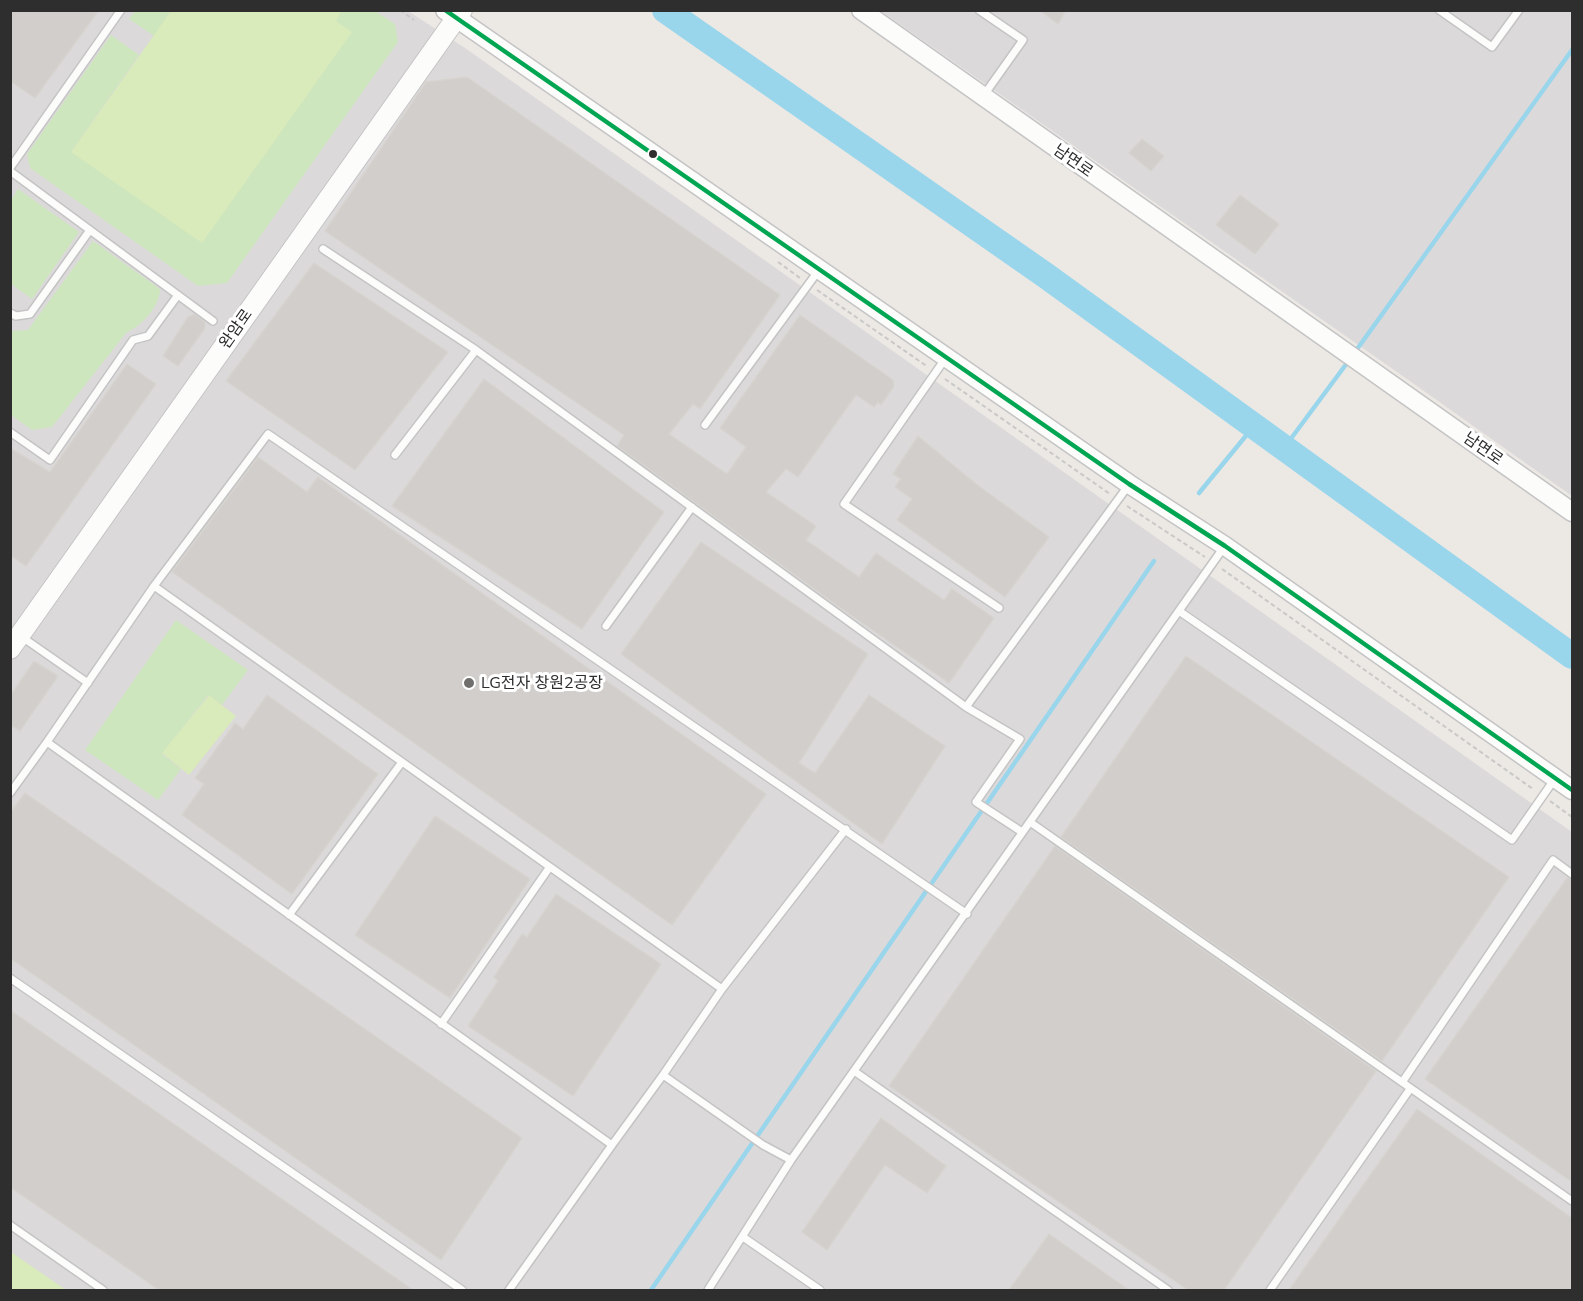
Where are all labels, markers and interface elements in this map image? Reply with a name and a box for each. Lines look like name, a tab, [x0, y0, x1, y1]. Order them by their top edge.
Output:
street label: 남면로	[1049, 140, 1097, 182]
unlabelled marker	[647, 148, 659, 160]
street label: 완암로	[215, 305, 257, 353]
street label: 남면로	[1459, 428, 1507, 470]
place label: LG전자 창원2공장	[481, 673, 603, 693]
marker: LG전자 창원2공장	[462, 676, 476, 690]

